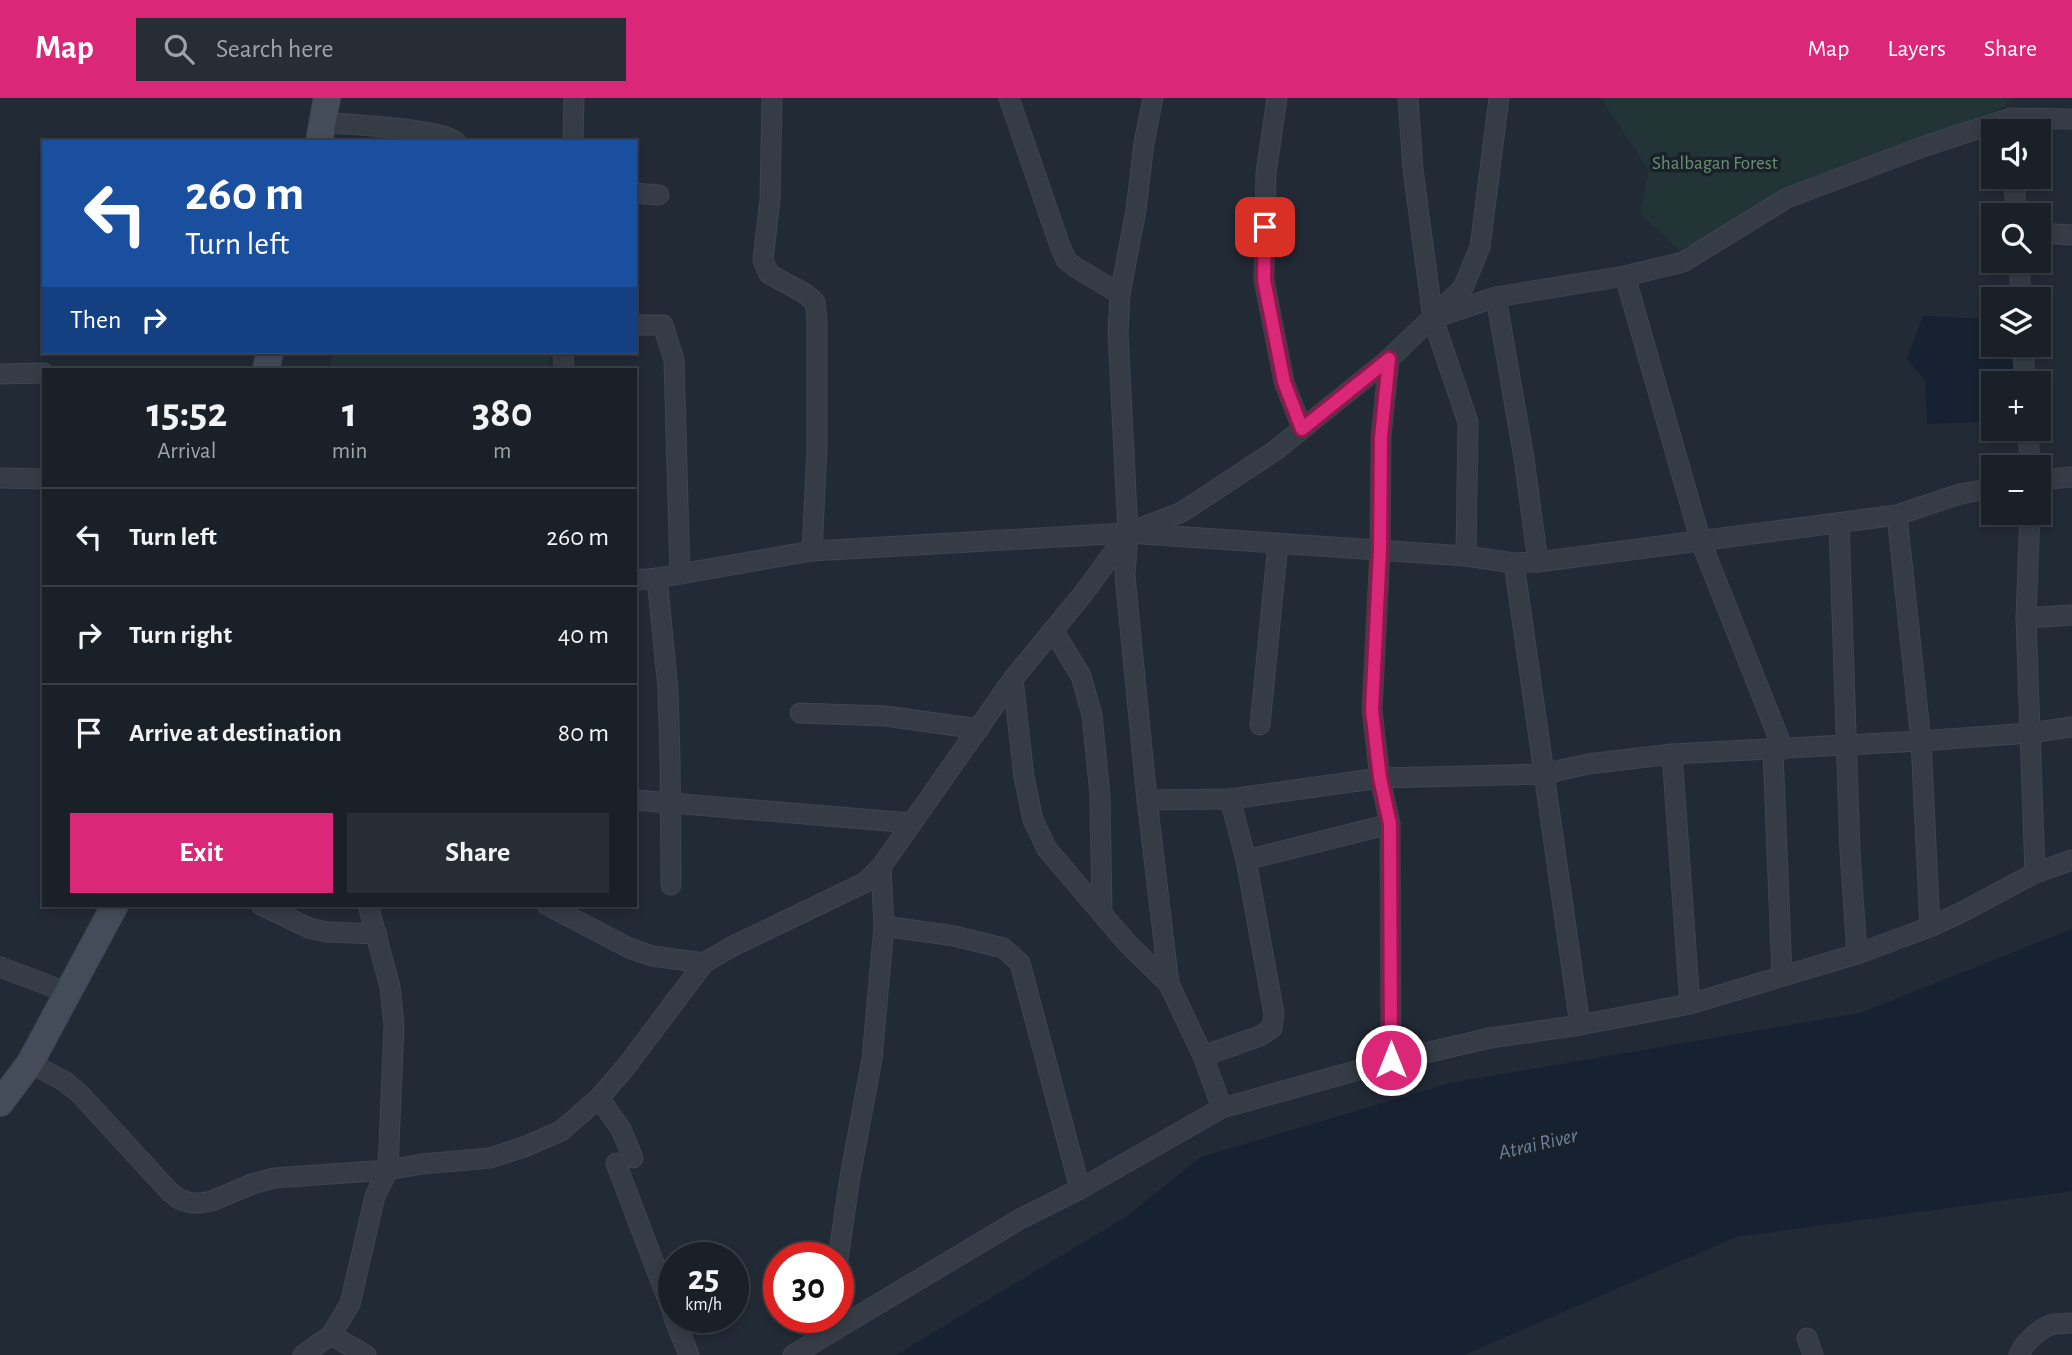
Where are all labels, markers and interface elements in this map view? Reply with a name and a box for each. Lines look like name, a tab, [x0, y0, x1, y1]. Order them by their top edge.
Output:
search box	[136, 18, 626, 81]
icon: search	[160, 30, 198, 68]
text: Map	[35, 32, 94, 65]
text: Search here	[216, 36, 334, 62]
text: Map	[1807, 37, 1849, 61]
text: Layers	[1887, 37, 1946, 61]
text: Share	[1984, 37, 2037, 61]
map controls	[1981, 119, 2051, 525]
button: sound	[1981, 119, 2051, 189]
park label: Shalbagan Forest	[1652, 154, 1778, 173]
icon: left	[70, 168, 161, 259]
text: 260 m	[185, 170, 304, 219]
pin	[1235, 197, 1295, 257]
button: search	[1981, 203, 2051, 273]
icon: arrive	[1246, 208, 1284, 246]
text: Turn left	[185, 228, 289, 260]
button: layers	[1981, 287, 2051, 357]
icon: right	[135, 301, 173, 339]
text: Then	[70, 307, 121, 333]
button: +	[1981, 371, 2051, 441]
text: 15:52	[146, 392, 227, 434]
text: 1	[342, 392, 357, 434]
text: 380	[472, 392, 533, 434]
text: Arrival	[157, 440, 216, 463]
text: min	[332, 440, 367, 463]
text: m	[493, 440, 511, 463]
button: −	[1981, 455, 2051, 525]
icon: left	[70, 518, 108, 556]
text: Turn left	[129, 524, 217, 550]
text: 260 m	[546, 524, 609, 550]
icon: right	[70, 616, 108, 654]
text: Turn right	[129, 622, 232, 648]
text: 40 m	[558, 622, 609, 648]
icon: arrive	[70, 714, 108, 752]
text: Arrive at destination	[129, 720, 342, 746]
text: 80 m	[558, 720, 609, 746]
button: Exit	[70, 813, 333, 893]
button: Share	[347, 813, 609, 893]
position arrow	[1354, 1023, 1428, 1097]
water label: Atrai River	[1495, 1124, 1581, 1163]
speed limit sign: 30	[763, 1242, 854, 1333]
text: 25	[688, 1261, 719, 1296]
text: km/h	[685, 1296, 722, 1314]

